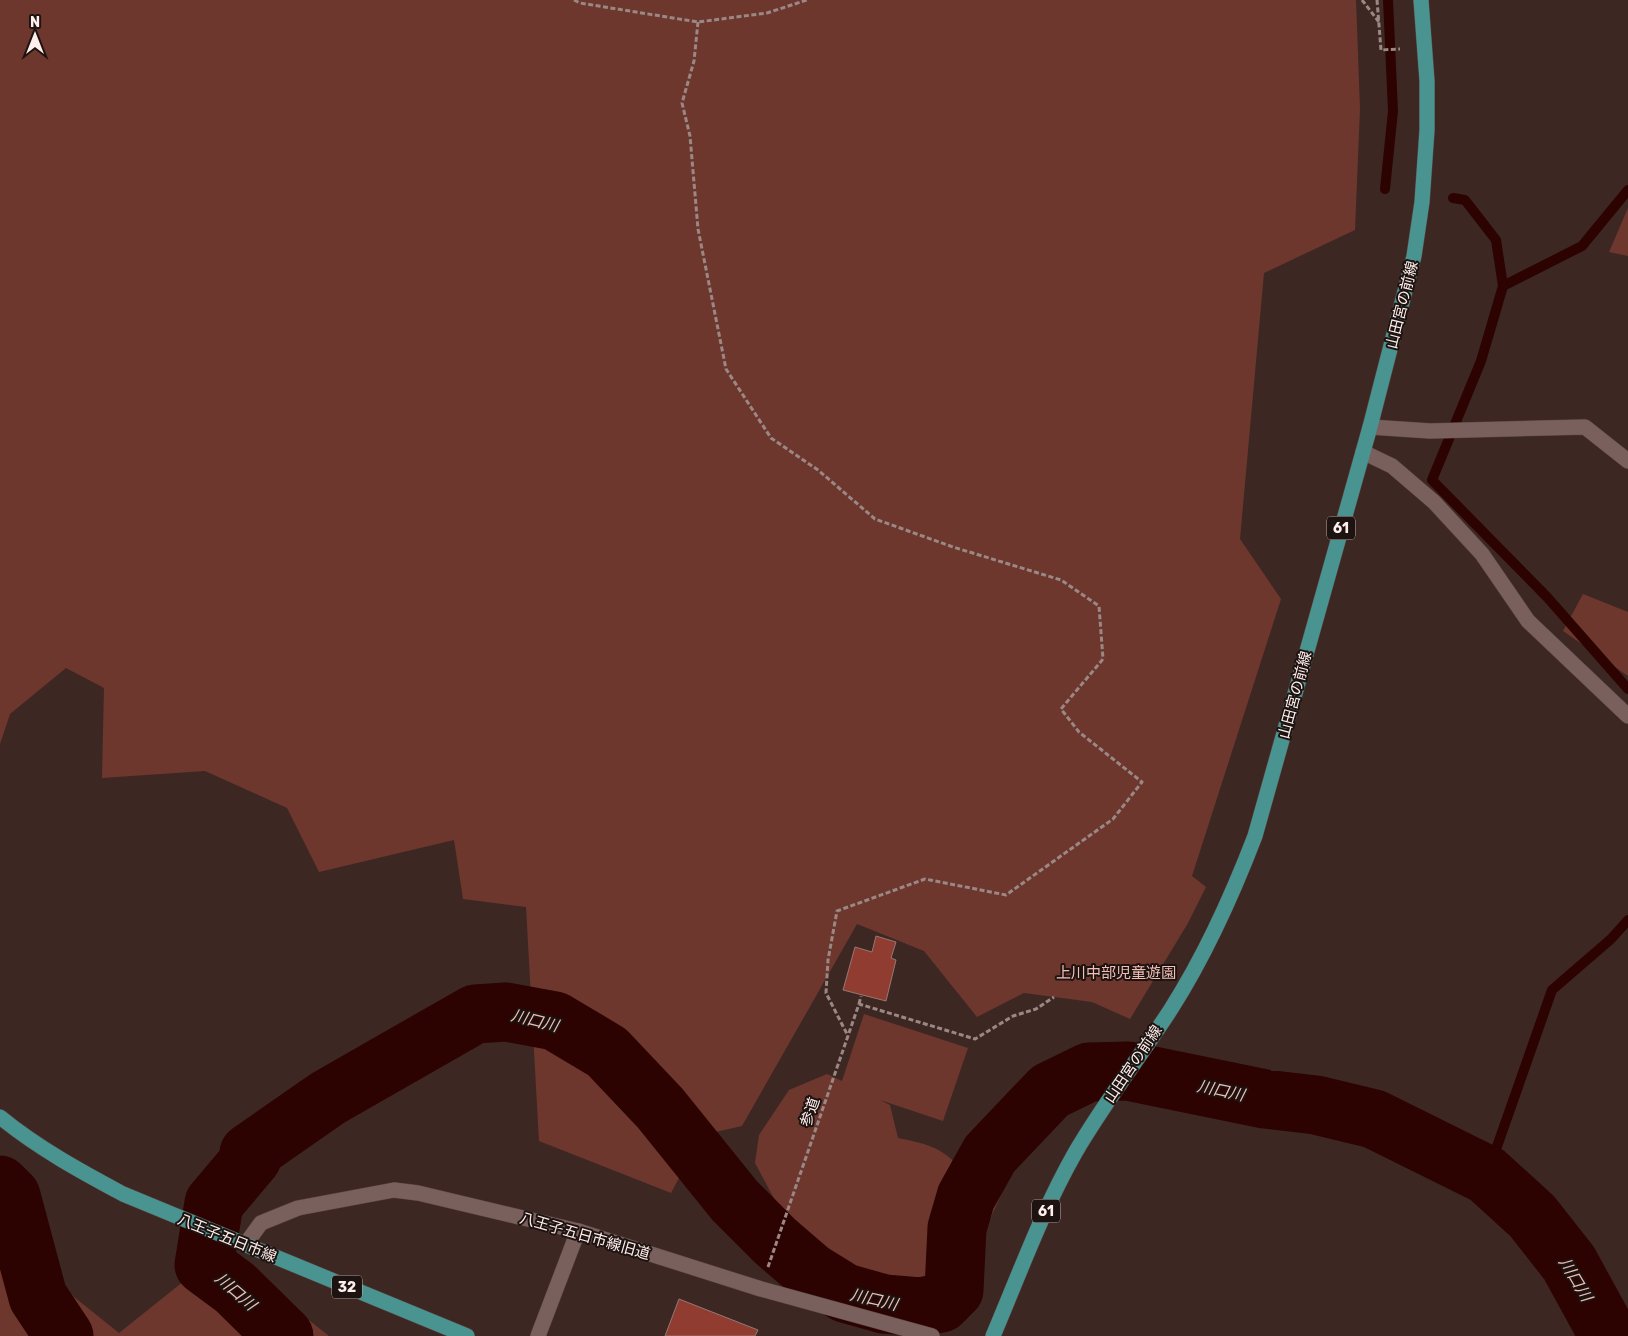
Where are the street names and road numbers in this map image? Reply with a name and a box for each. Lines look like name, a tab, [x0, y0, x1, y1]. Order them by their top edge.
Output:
street label: 山田宮の前線	[1382, 259, 1422, 351]
road number: 61	[1327, 516, 1355, 540]
street label: 山田宮の前線	[1275, 649, 1315, 741]
street label: 山田宮の前線	[1100, 1022, 1166, 1106]
street label: 参道	[797, 1095, 823, 1129]
road number: 61	[1032, 1200, 1060, 1222]
street label: 八王子五日市線旧道	[518, 1209, 652, 1263]
street label: 八王子五日市線	[175, 1210, 279, 1266]
road number: 32	[332, 1275, 362, 1298]

